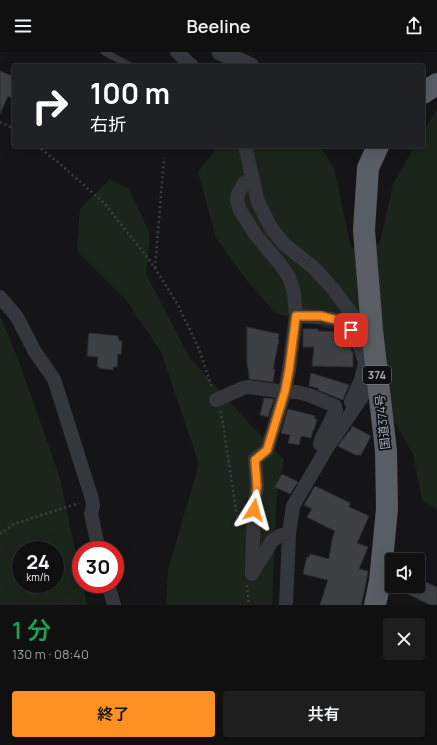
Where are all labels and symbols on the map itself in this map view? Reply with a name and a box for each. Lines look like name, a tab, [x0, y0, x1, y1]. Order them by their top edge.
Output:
pin	[334, 313, 368, 347]
road number: 374	[363, 366, 391, 384]
street label: 国道374号	[371, 394, 394, 450]
position arrow	[233, 489, 275, 531]
speed limit sign: 30	[72, 541, 124, 593]

